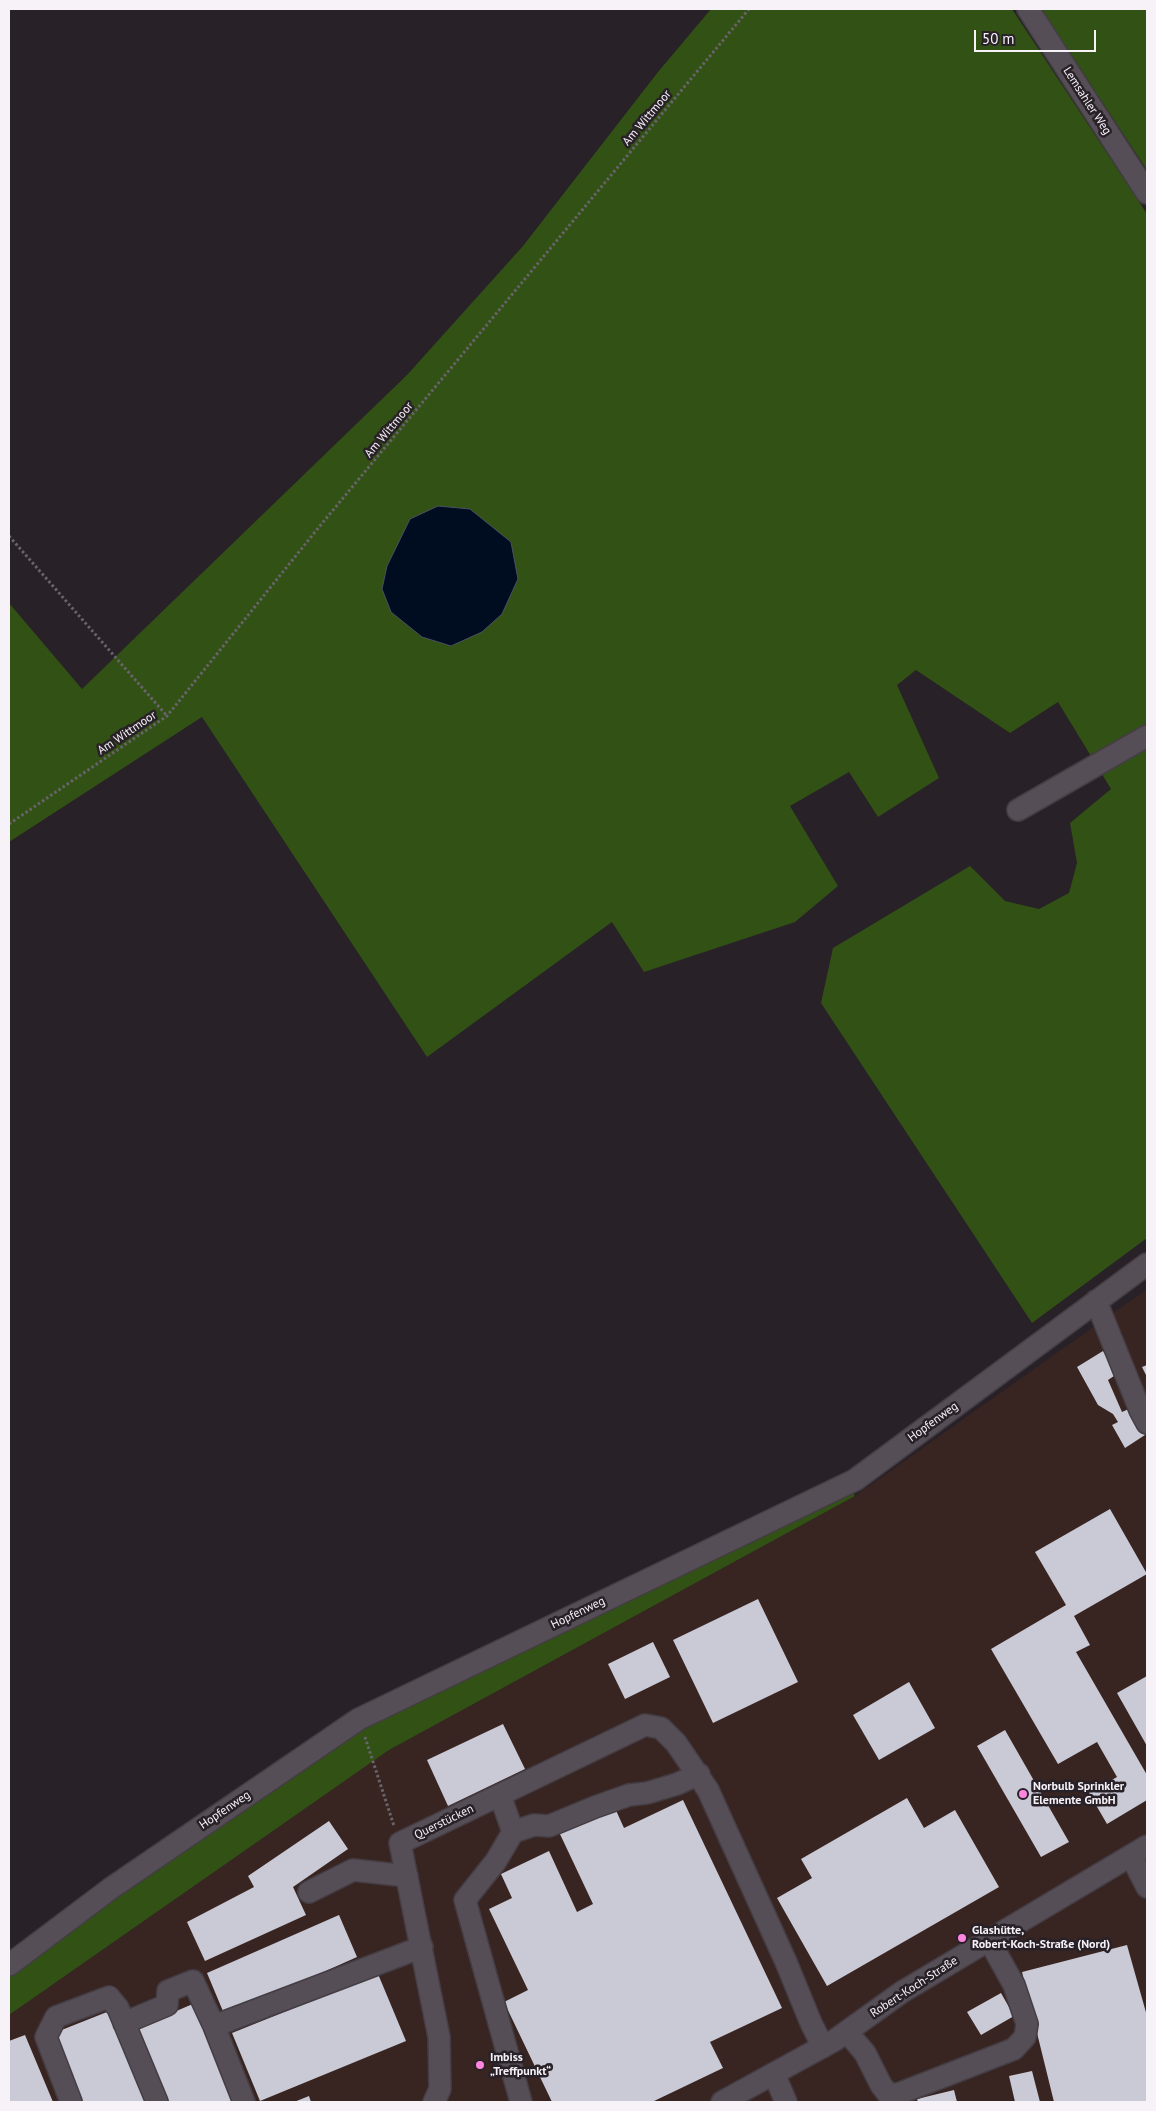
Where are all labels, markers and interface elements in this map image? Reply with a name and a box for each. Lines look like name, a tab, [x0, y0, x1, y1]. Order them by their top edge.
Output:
scale bar	[976, 20, 1098, 52]
text: 50 m	[982, 29, 1015, 48]
street label: Lemsahler Weg	[1060, 65, 1114, 137]
street label: Am Wittmoor	[620, 87, 674, 149]
street label: Am Wittmoor	[362, 399, 416, 461]
street label: Am Wittmoor	[95, 708, 159, 758]
street label: Hopfenweg	[905, 1399, 961, 1445]
street label: Hopfenweg	[549, 1594, 607, 1632]
place label: Norbulb Sprinkler Elemente GmbH	[1033, 1780, 1124, 1808]
street label: Hopfenweg	[197, 1788, 253, 1832]
marker: Norbulb Sprinkler Elemente GmbH	[1017, 1788, 1029, 1800]
street label: Querstücken	[412, 1801, 476, 1843]
place label: Glashütte, Robert-Koch-Straße (Nord)	[972, 1924, 1110, 1952]
marker: Glashütte, Robert-Koch-Straße (Nord)	[956, 1932, 968, 1944]
street label: Robert-Koch-Straße	[868, 1953, 960, 2021]
place label: Imbiss „Treffpunkt“	[490, 2051, 551, 2079]
marker: Imbiss „Treffpunkt“	[474, 2059, 486, 2071]

